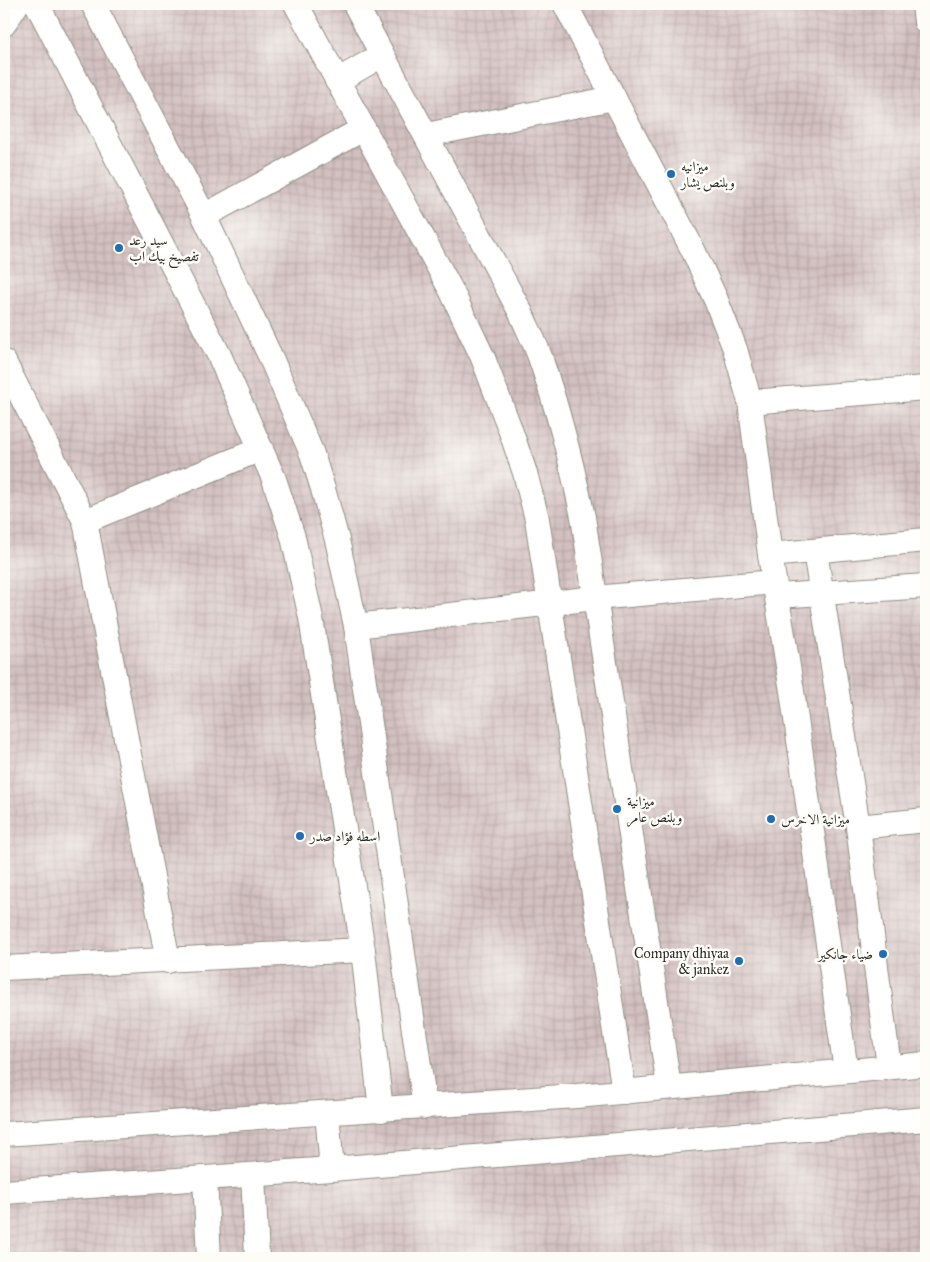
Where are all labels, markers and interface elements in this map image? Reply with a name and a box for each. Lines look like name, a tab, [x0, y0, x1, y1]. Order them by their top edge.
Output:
place label: ميزانيه وبلنص يشار	[679, 158, 735, 192]
marker: ميزانيه وبلنص يشار	[665, 168, 677, 180]
place label: سيد رعد تفصيخ بيك اب	[129, 232, 199, 269]
marker: سيد رعد تفصيخ بيك اب	[113, 242, 125, 254]
place label: ميزانية وبلنص عامر	[627, 793, 682, 827]
marker: ميزانية وبلنص عامر	[611, 803, 623, 815]
place label: ميزانية الاخرس	[781, 811, 850, 828]
marker: ميزانية الاخرس	[765, 813, 777, 825]
place label: اسطه فؤاد صدر	[308, 828, 380, 845]
marker: اسطه فؤاد صدر	[294, 830, 306, 842]
place label: Company dhiyaa & jankez	[634, 945, 730, 978]
place label: ضياء جانكير	[816, 946, 873, 963]
marker: ضياء جانكير	[877, 948, 889, 960]
marker: Company dhiyaa & jankez	[733, 955, 745, 967]

